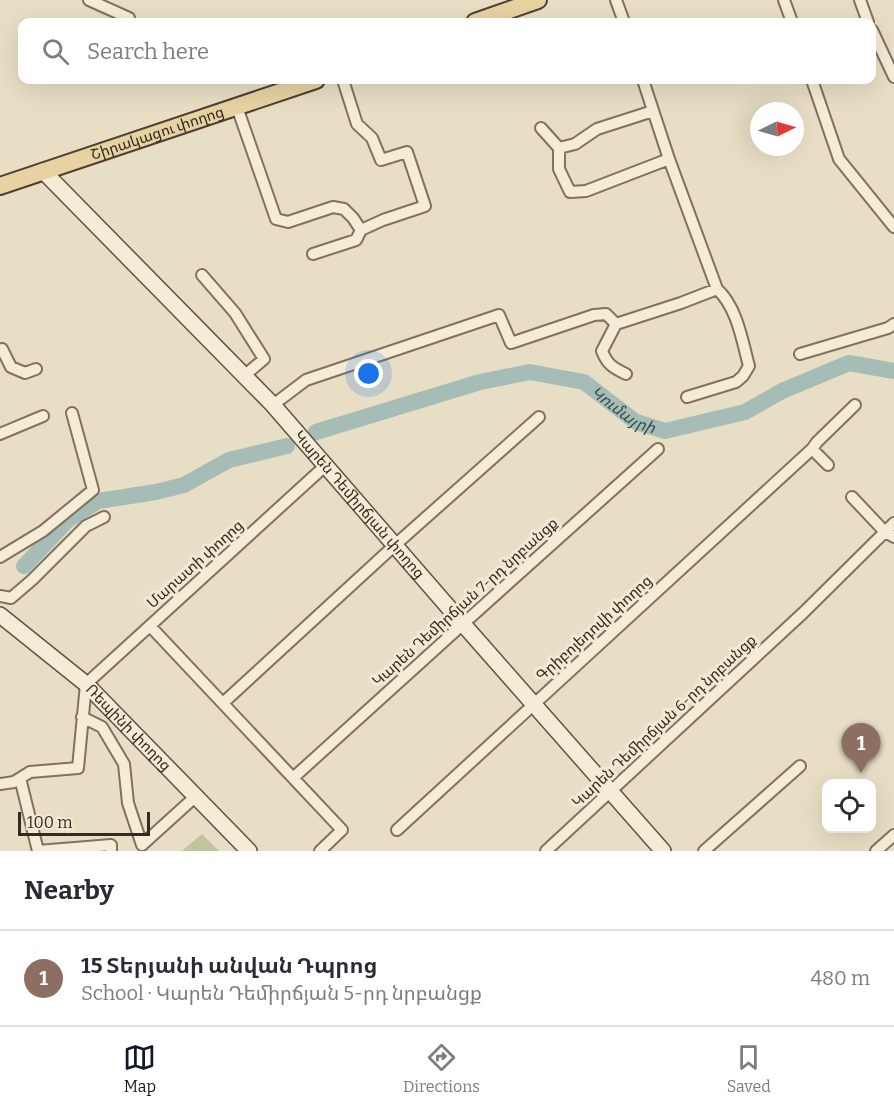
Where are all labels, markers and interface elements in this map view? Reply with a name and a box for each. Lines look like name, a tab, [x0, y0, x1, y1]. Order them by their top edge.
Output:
search box	[18, 18, 876, 84]
icon: search	[39, 35, 72, 68]
text: Search here	[87, 38, 209, 65]
street label: Շիրակացու փողոց	[88, 102, 226, 164]
north arrow	[750, 102, 804, 156]
your location	[354, 359, 383, 388]
water label: Կումայրի	[587, 382, 658, 438]
street label: Կարեն Դեմիրճյան փողոց	[290, 427, 428, 582]
street label: Կարեն Դեմիրճյան 7-րդ նրբանցք	[369, 514, 561, 690]
street label: Մարատի փողոց	[143, 516, 247, 612]
street label: Գրիբոյեդովի փողոց	[532, 571, 656, 685]
street label: Կարեն Դեմիրճյան 6-րդ նրբանցք	[568, 631, 760, 811]
street label: Ռեպինի փողոց	[82, 680, 175, 775]
pin: 1	[842, 724, 880, 773]
map controls	[822, 779, 876, 833]
button: locate	[822, 779, 876, 833]
scale bar	[18, 809, 150, 836]
text: 100 m	[27, 813, 72, 832]
text: Nearby	[24, 875, 114, 906]
text: 15 Տերյանի անվան Դպրոց	[81, 952, 378, 979]
text: 1	[39, 966, 48, 990]
text: 480 m	[810, 966, 870, 990]
text: School · Կարեն Դեմիրճյան 5-րդ նրբանցք	[81, 981, 482, 1005]
tab: Map	[123, 1041, 156, 1096]
tab: Directions	[403, 1041, 480, 1096]
tab: Saved	[727, 1041, 771, 1096]

